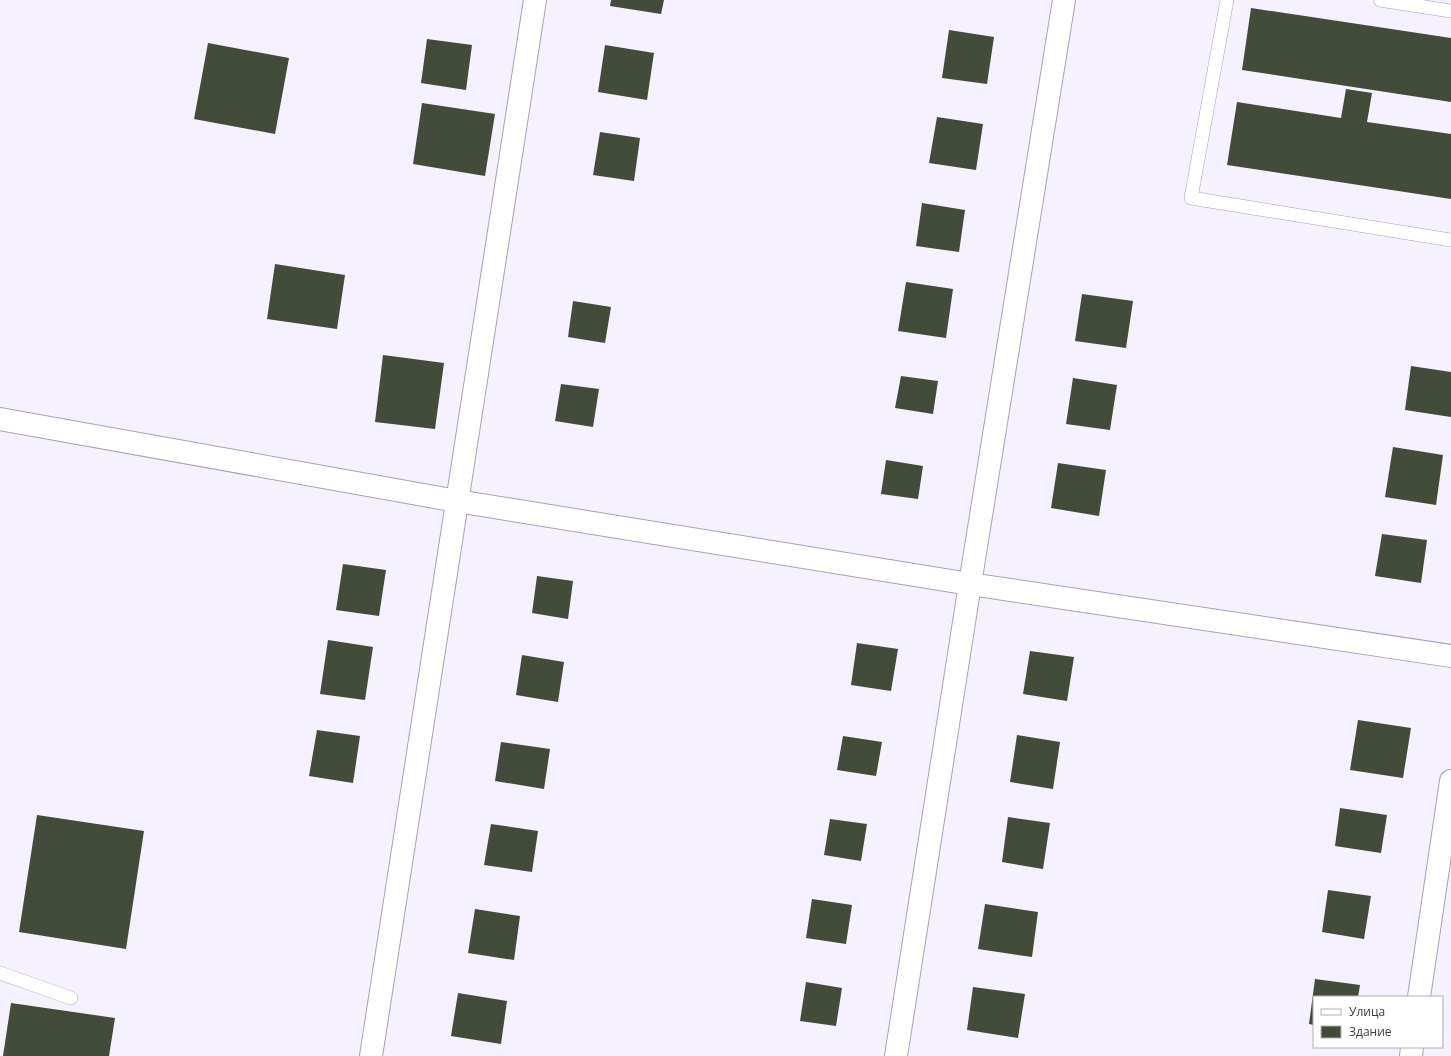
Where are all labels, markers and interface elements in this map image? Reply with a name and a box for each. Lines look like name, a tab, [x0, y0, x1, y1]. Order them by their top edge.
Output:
legend	[1313, 996, 1443, 1048]
text: Улица	[1349, 1003, 1385, 1020]
text: Здание	[1349, 1023, 1392, 1040]

